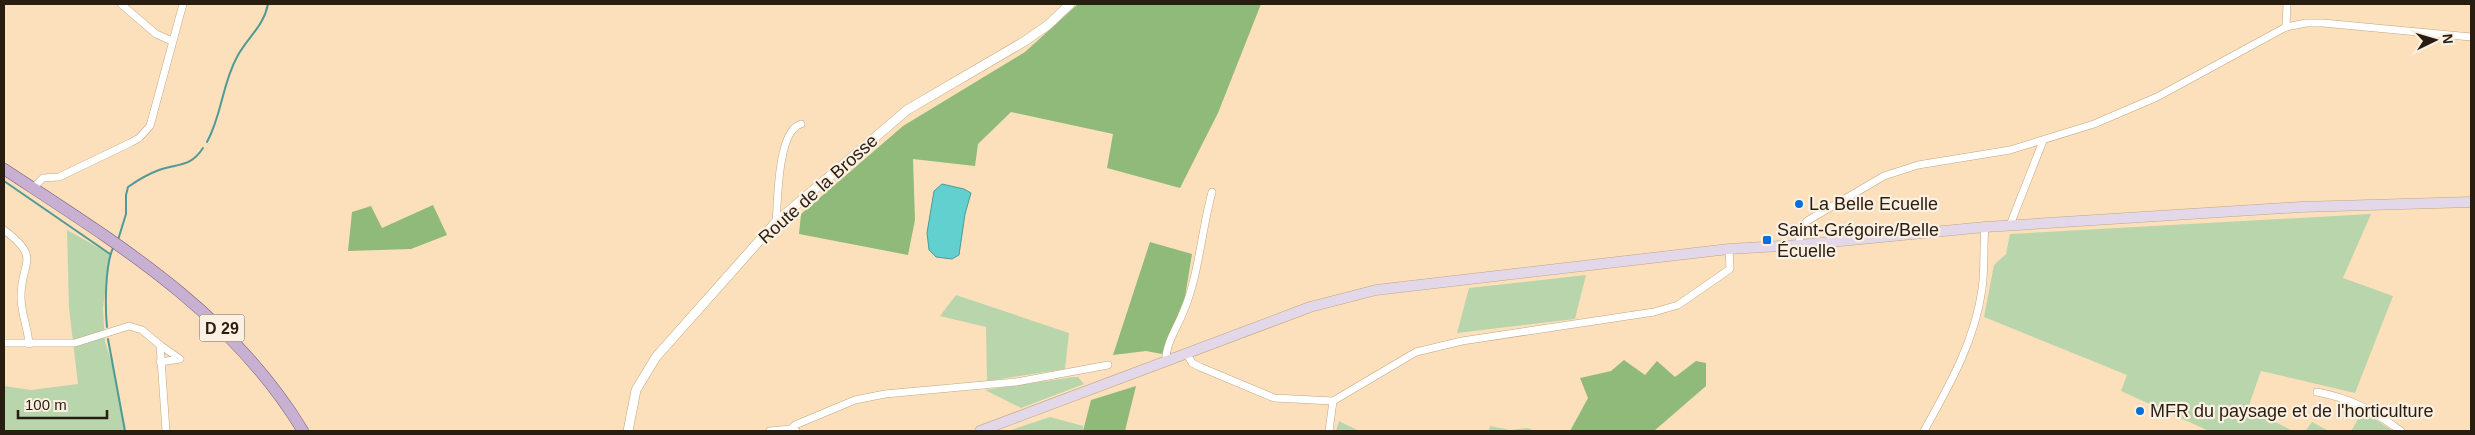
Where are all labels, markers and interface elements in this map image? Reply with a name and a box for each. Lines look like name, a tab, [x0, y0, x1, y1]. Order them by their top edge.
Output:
north arrow	[2410, 15, 2460, 65]
text: N	[2440, 33, 2456, 45]
street label: Route de la Brosse	[754, 130, 882, 248]
place label: La Belle Ecuelle	[1809, 194, 1938, 214]
marker: La Belle Ecuelle	[1793, 198, 1805, 210]
place label: Saint-Grégoire/Belle Écuelle	[1777, 220, 1939, 261]
marker: Saint-Grégoire/Belle Écuelle	[1761, 234, 1773, 246]
road number: D 29	[200, 314, 244, 342]
scale bar	[18, 388, 106, 420]
text: 100 m	[25, 396, 67, 413]
place label: MFR du paysage et de l'horticulture	[2150, 401, 2434, 421]
marker: MFR du paysage et de l'horticulture	[2134, 405, 2146, 417]

